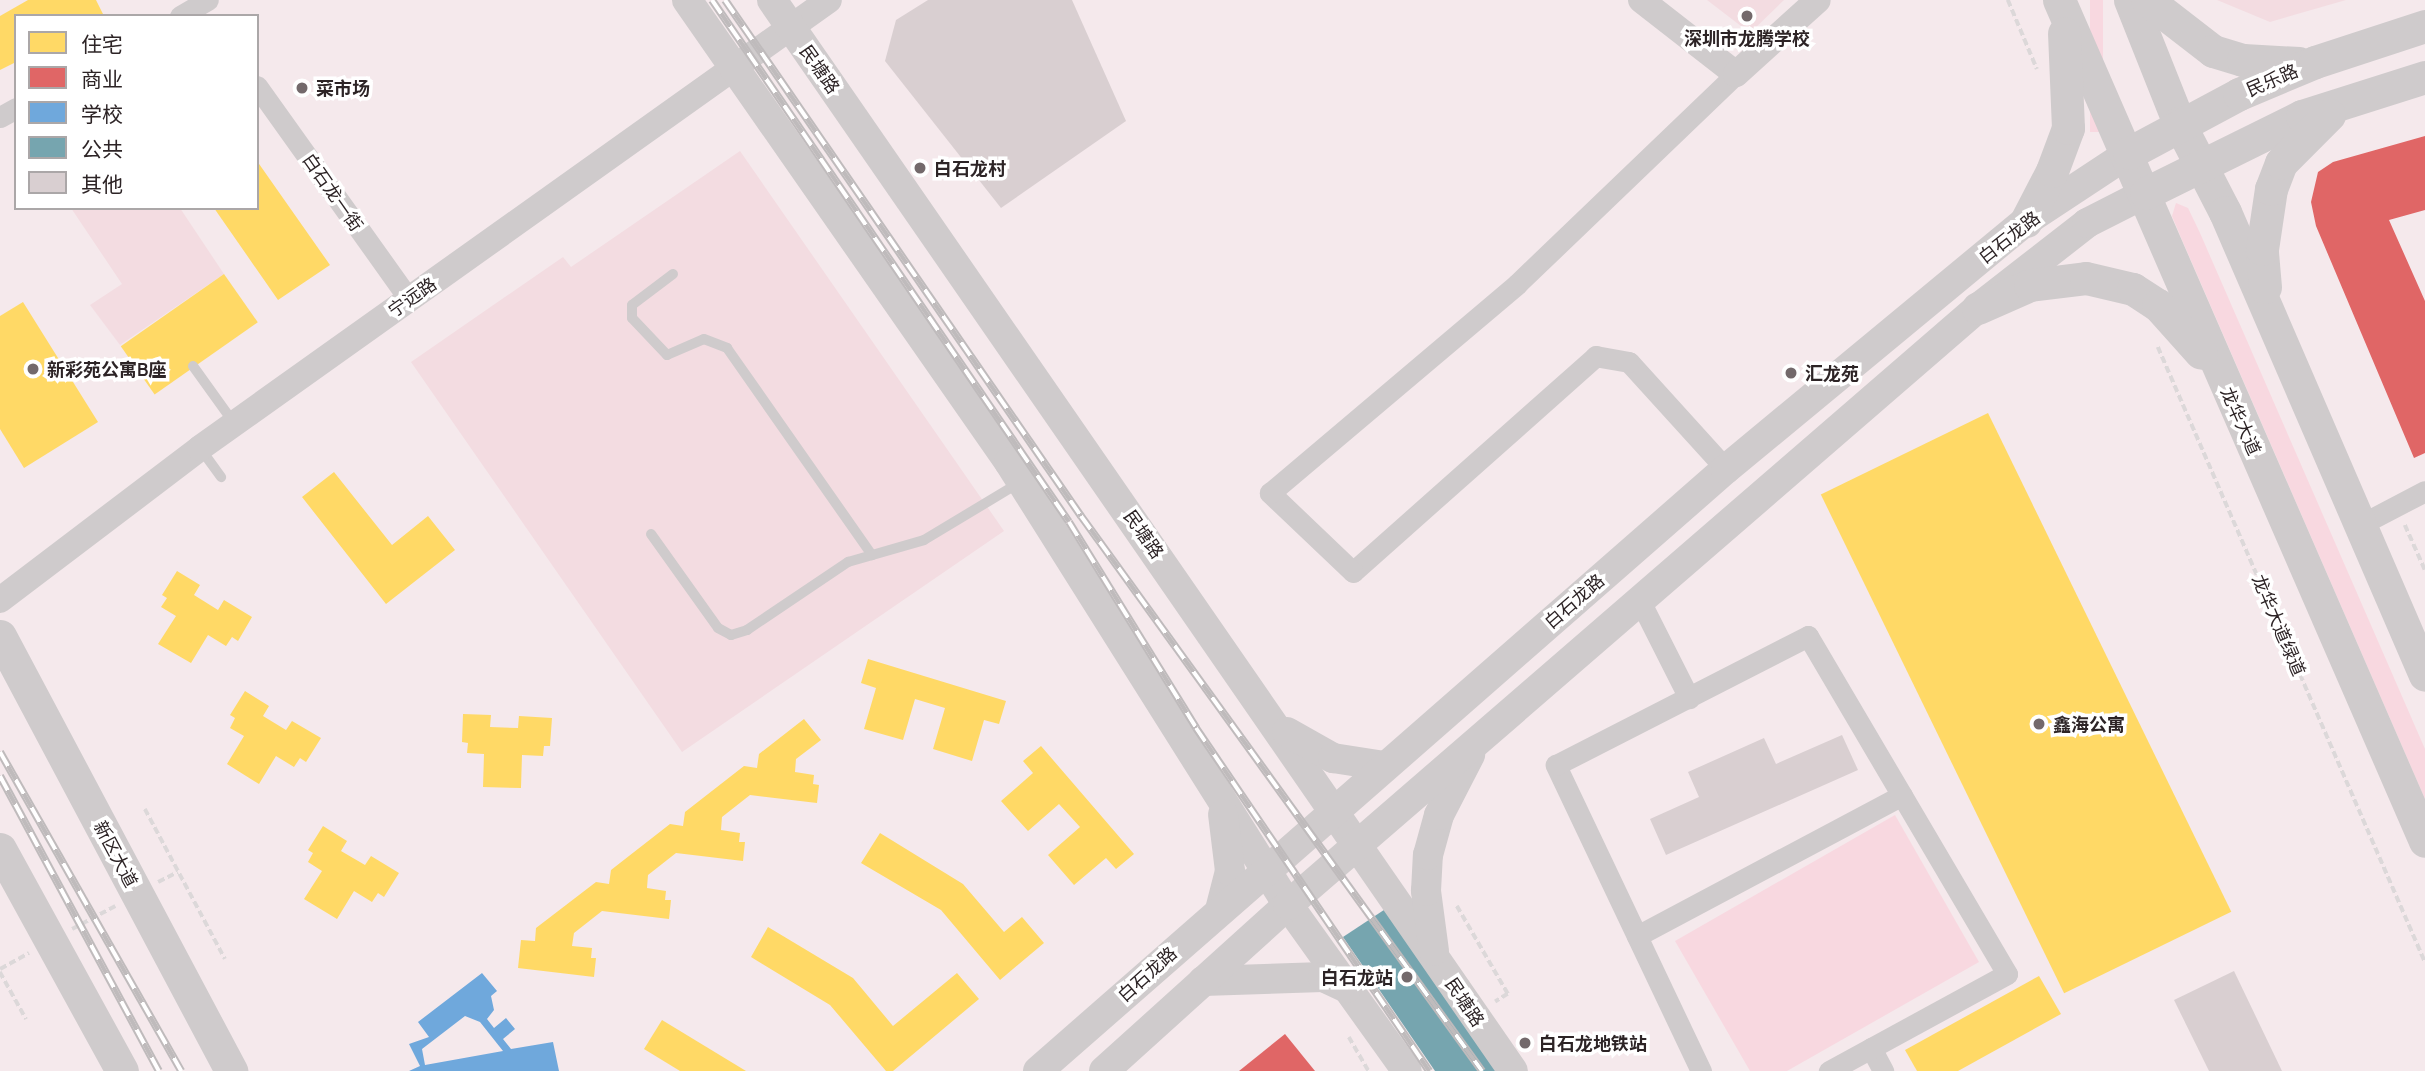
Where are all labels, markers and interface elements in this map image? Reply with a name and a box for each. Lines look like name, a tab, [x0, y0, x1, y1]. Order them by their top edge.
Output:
marker: 深圳市龙腾学校	[1739, 8, 1755, 24]
legend	[14, 14, 259, 210]
place label: 深圳市龙腾学校	[1684, 27, 1810, 49]
text: 住宅	[81, 30, 123, 58]
street label: 民塘路	[796, 41, 844, 97]
street label: 民乐路	[2243, 60, 2301, 100]
text: 商业	[81, 65, 123, 93]
place label: 菜市场	[316, 77, 370, 99]
marker: 菜市场	[294, 80, 310, 96]
text: 学校	[81, 100, 123, 128]
text: 公共	[81, 135, 123, 163]
street label: 白石龙一街	[298, 149, 368, 235]
place label: 白石龙村	[934, 157, 1006, 179]
marker: 白石龙村	[912, 160, 928, 176]
text: 其他	[81, 170, 123, 198]
street label: 白石龙路	[1974, 206, 2044, 268]
street label: 宁远路	[384, 273, 440, 321]
place label: 新彩苑公寓B座	[47, 358, 166, 380]
marker: 新彩苑公寓B座	[25, 361, 41, 377]
place label: 汇龙苑	[1805, 362, 1859, 384]
marker: 汇龙苑	[1783, 365, 1799, 381]
street label: 龙华大道	[2216, 384, 2266, 458]
street label: 民塘路	[1120, 506, 1168, 562]
street label: 白石龙路	[1540, 569, 1608, 633]
street label: 龙华大道绿道	[2248, 571, 2310, 679]
place label: 鑫海公寓	[2053, 713, 2125, 735]
marker: 鑫海公寓	[2031, 716, 2047, 732]
street label: 新区大道	[90, 817, 142, 891]
street label: 白石龙路	[1113, 942, 1181, 1006]
place label: 白石龙站	[1321, 966, 1393, 988]
marker: 白石龙站	[1399, 969, 1415, 985]
street label: 民塘路	[1441, 974, 1489, 1030]
place label: 白石龙地铁站	[1539, 1032, 1647, 1054]
marker: 白石龙地铁站	[1517, 1035, 1533, 1051]

